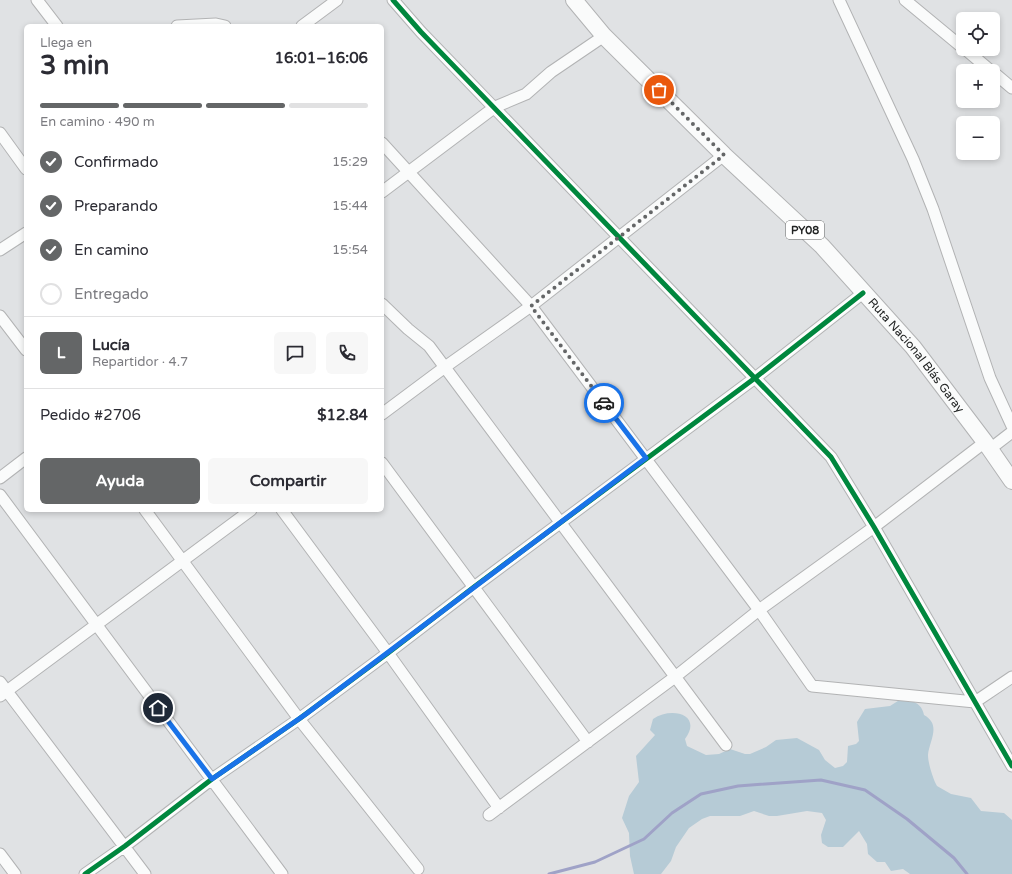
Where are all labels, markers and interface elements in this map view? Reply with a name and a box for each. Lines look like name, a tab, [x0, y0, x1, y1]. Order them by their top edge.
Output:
map controls	[956, 12, 1000, 160]
button: locate	[956, 12, 1000, 56]
text: Llega en	[40, 35, 92, 51]
text: 16:01–16:06	[275, 49, 368, 67]
text: 3 min	[40, 50, 109, 81]
button: +	[956, 64, 1000, 108]
pin	[642, 73, 676, 107]
icon: bag	[648, 79, 670, 101]
text: En camino · 490 m	[40, 114, 155, 130]
button: −	[956, 116, 1000, 160]
icon: check	[40, 151, 62, 173]
text: Confirmado	[74, 153, 158, 171]
text: 15:29	[332, 154, 368, 170]
icon: check	[40, 195, 62, 217]
text: Preparando	[74, 197, 158, 215]
text: 15:44	[332, 198, 368, 214]
road number: PY08	[786, 221, 824, 239]
icon: check	[40, 239, 62, 261]
text: En camino	[74, 241, 149, 259]
text: 15:54	[332, 242, 368, 258]
text: Entregado	[74, 285, 149, 303]
street label: Ruta Nacional Blás Garay	[865, 295, 968, 416]
button: chat	[274, 332, 316, 374]
button: phone	[326, 332, 368, 374]
text: Lucía	[92, 336, 130, 354]
text: L	[57, 344, 65, 362]
text: Repartidor · 4.7	[92, 354, 188, 370]
courier	[584, 383, 624, 423]
icon: car	[593, 392, 615, 414]
text: Pedido #2706	[40, 406, 141, 424]
text: $12.84	[317, 406, 368, 424]
button: Ayuda	[40, 458, 200, 504]
button: Compartir	[208, 458, 368, 504]
pin	[141, 691, 175, 725]
icon: home	[147, 697, 169, 719]

